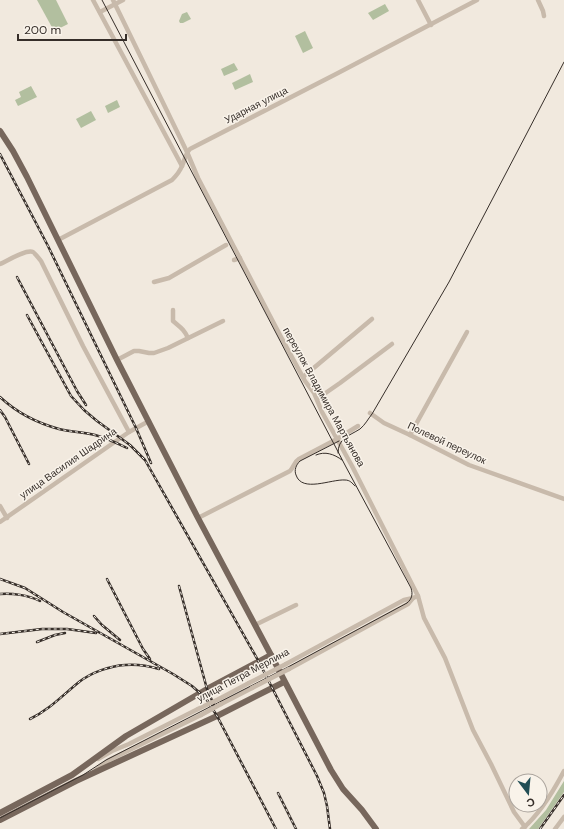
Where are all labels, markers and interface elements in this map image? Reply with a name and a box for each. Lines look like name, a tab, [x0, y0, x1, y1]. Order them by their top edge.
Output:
scale bar	[18, 16, 126, 42]
text: 200 m	[24, 22, 61, 38]
street label: Ударная улица	[222, 83, 290, 126]
street label: переулок Владимира Мартьянова	[280, 325, 368, 469]
street label: Полевой переулок	[405, 419, 489, 467]
street label: улица Василия Шадрина	[17, 424, 119, 501]
street label: улица Петра Мерлина	[195, 645, 292, 705]
north arrow	[508, 773, 548, 813]
text: С	[525, 795, 537, 810]

